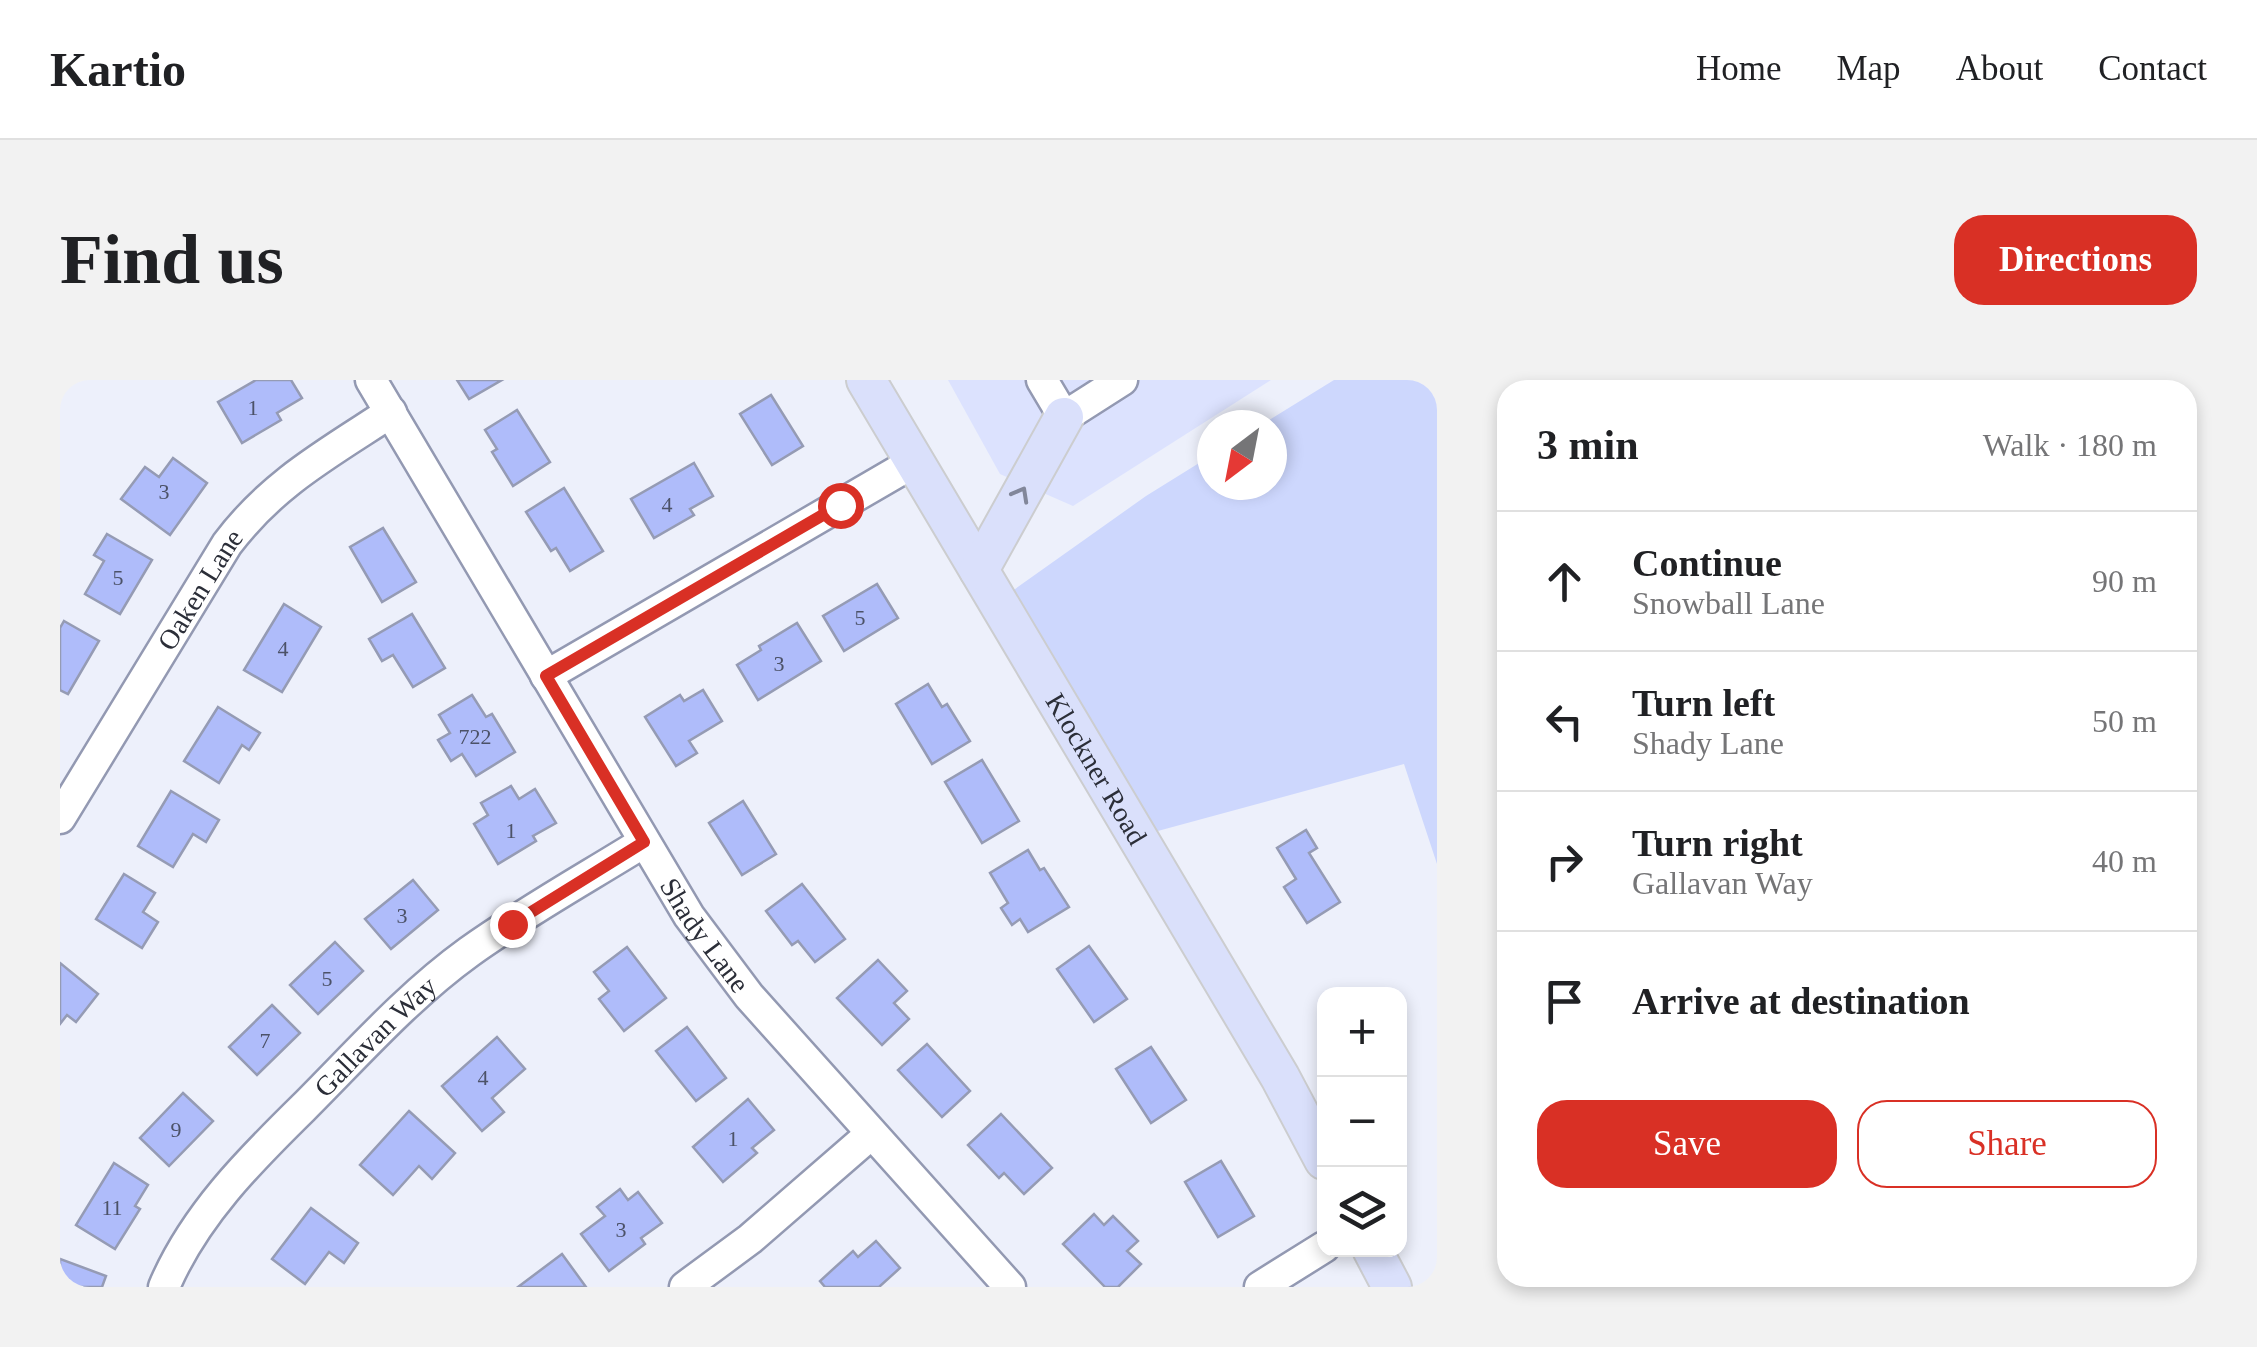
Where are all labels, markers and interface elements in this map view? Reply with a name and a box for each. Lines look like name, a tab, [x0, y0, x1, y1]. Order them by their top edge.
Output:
text: Kartio	[50, 43, 186, 96]
text: Home	[1696, 49, 1781, 88]
text: Map	[1836, 49, 1901, 88]
text: About	[1956, 49, 2043, 88]
text: Contact	[2098, 49, 2207, 88]
button: Directions	[1954, 215, 2197, 305]
text: Find us	[60, 221, 284, 298]
house number: 1	[248, 395, 259, 420]
north arrow	[1197, 410, 1287, 500]
text: 3 min	[1537, 422, 1639, 468]
text: Walk · 180 m	[1983, 427, 2157, 463]
house number: 3	[159, 479, 170, 504]
route start	[818, 483, 864, 529]
one-way arrow	[1009, 486, 1029, 504]
house number: 4	[662, 492, 673, 517]
street label: Oaken Lane	[151, 523, 249, 656]
text: Continue	[1632, 542, 1782, 584]
icon: ahead	[1537, 554, 1592, 609]
text: 90 m	[2092, 563, 2157, 599]
house number: 5	[113, 565, 124, 590]
text: Snowball Lane	[1632, 585, 1825, 621]
house number: 5	[855, 605, 866, 630]
house number: 4	[278, 636, 289, 661]
house number: 3	[774, 651, 785, 676]
text: Turn left	[1632, 682, 1775, 724]
street label: Klockner Road	[1040, 688, 1153, 850]
icon: left	[1537, 694, 1592, 749]
text: 50 m	[2092, 703, 2157, 739]
house number: 722	[459, 724, 492, 749]
text: Shady Lane	[1632, 725, 1784, 761]
house number: 1	[506, 818, 517, 843]
text: Turn right	[1632, 822, 1803, 864]
icon: right	[1537, 834, 1592, 889]
text: 40 m	[2092, 843, 2157, 879]
text: Gallavan Way	[1632, 865, 1813, 901]
street label: Shady Lane	[654, 872, 756, 999]
route end	[490, 902, 536, 948]
house number: 3	[397, 903, 408, 928]
house number: 5	[322, 966, 333, 991]
street label: Gallavan Way	[308, 970, 443, 1103]
icon: arrive	[1537, 974, 1592, 1029]
text: Arrive at destination	[1632, 980, 1970, 1022]
map controls	[1317, 987, 1407, 1257]
button: +	[1317, 987, 1407, 1077]
house number: 7	[260, 1028, 271, 1053]
house number: 4	[478, 1065, 489, 1090]
button: −	[1317, 1077, 1407, 1167]
button: Save	[1537, 1100, 1837, 1188]
button: Share	[1857, 1100, 2157, 1188]
house number: 9	[171, 1117, 182, 1142]
house number: 1	[728, 1126, 739, 1151]
button: layers	[1317, 1167, 1407, 1257]
house number: 11	[101, 1195, 123, 1220]
house number: 3	[616, 1217, 627, 1242]

